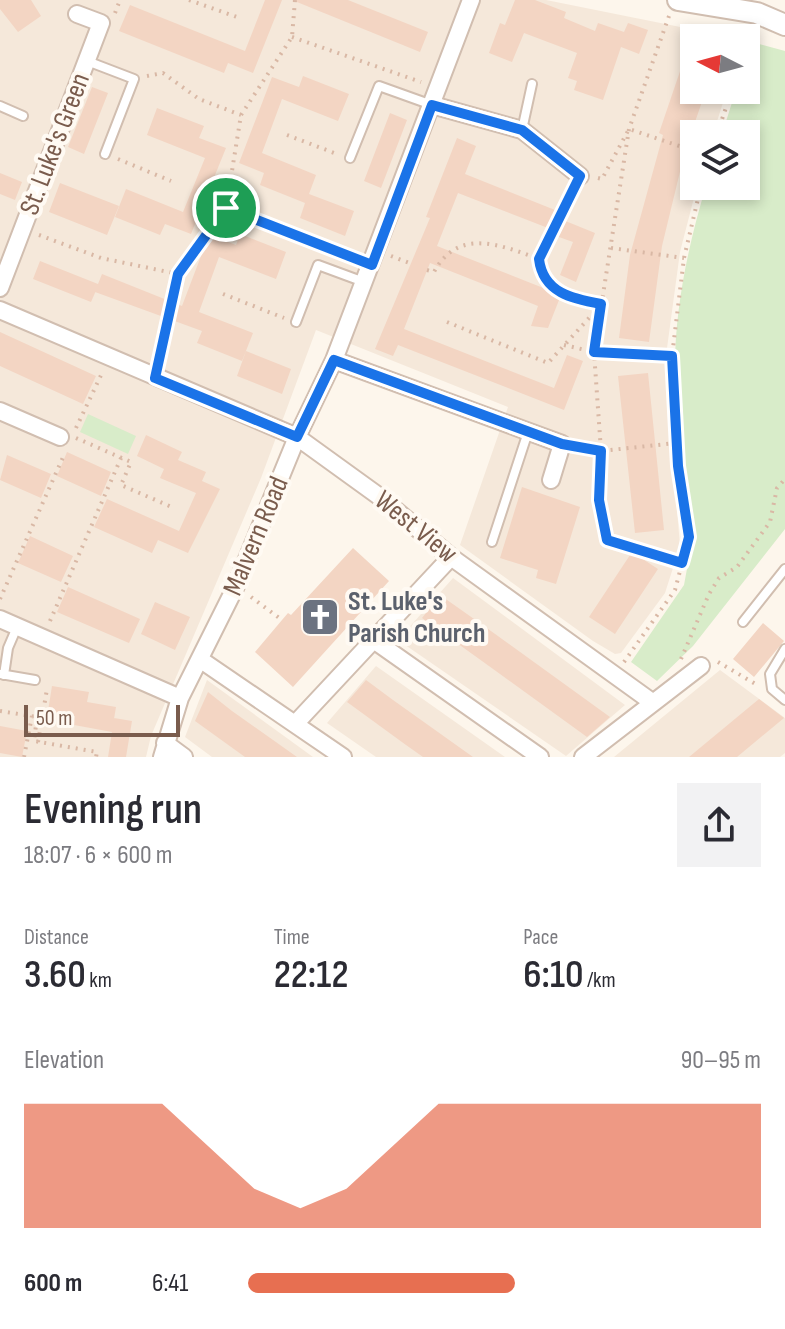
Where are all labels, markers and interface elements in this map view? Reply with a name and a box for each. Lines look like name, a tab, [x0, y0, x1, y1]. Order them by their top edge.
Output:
north arrow	[680, 24, 760, 104]
map controls	[680, 24, 760, 200]
street label: St. Luke's Green	[13, 68, 97, 220]
button: layers	[680, 120, 760, 200]
pin	[192, 174, 260, 242]
icon: arrive	[204, 186, 248, 230]
street label: Malvern Road	[216, 472, 296, 600]
street label: West View	[368, 484, 464, 570]
place label: St. Luke's Parish Church	[348, 585, 485, 650]
church icon: St. Luke's Parish Church	[299, 596, 341, 638]
scale bar	[24, 701, 180, 737]
text: 50 m	[36, 705, 72, 732]
text: Evening run	[24, 783, 202, 836]
button: share	[677, 783, 761, 867]
text: 18:07 · 6 × 600 m	[24, 840, 173, 871]
text: Distance	[24, 924, 89, 951]
text: Time	[274, 924, 310, 951]
text: Pace	[523, 924, 558, 951]
text: 3.60	[24, 951, 86, 999]
text: 22:12	[274, 951, 349, 999]
text: 6:10	[523, 951, 583, 999]
text: km	[86, 967, 112, 994]
text: /km	[583, 967, 616, 994]
text: Elevation	[24, 1045, 104, 1076]
text: 90–95 m	[681, 1045, 761, 1076]
text: 600 m	[24, 1268, 82, 1299]
text: 6:41	[152, 1268, 188, 1299]

